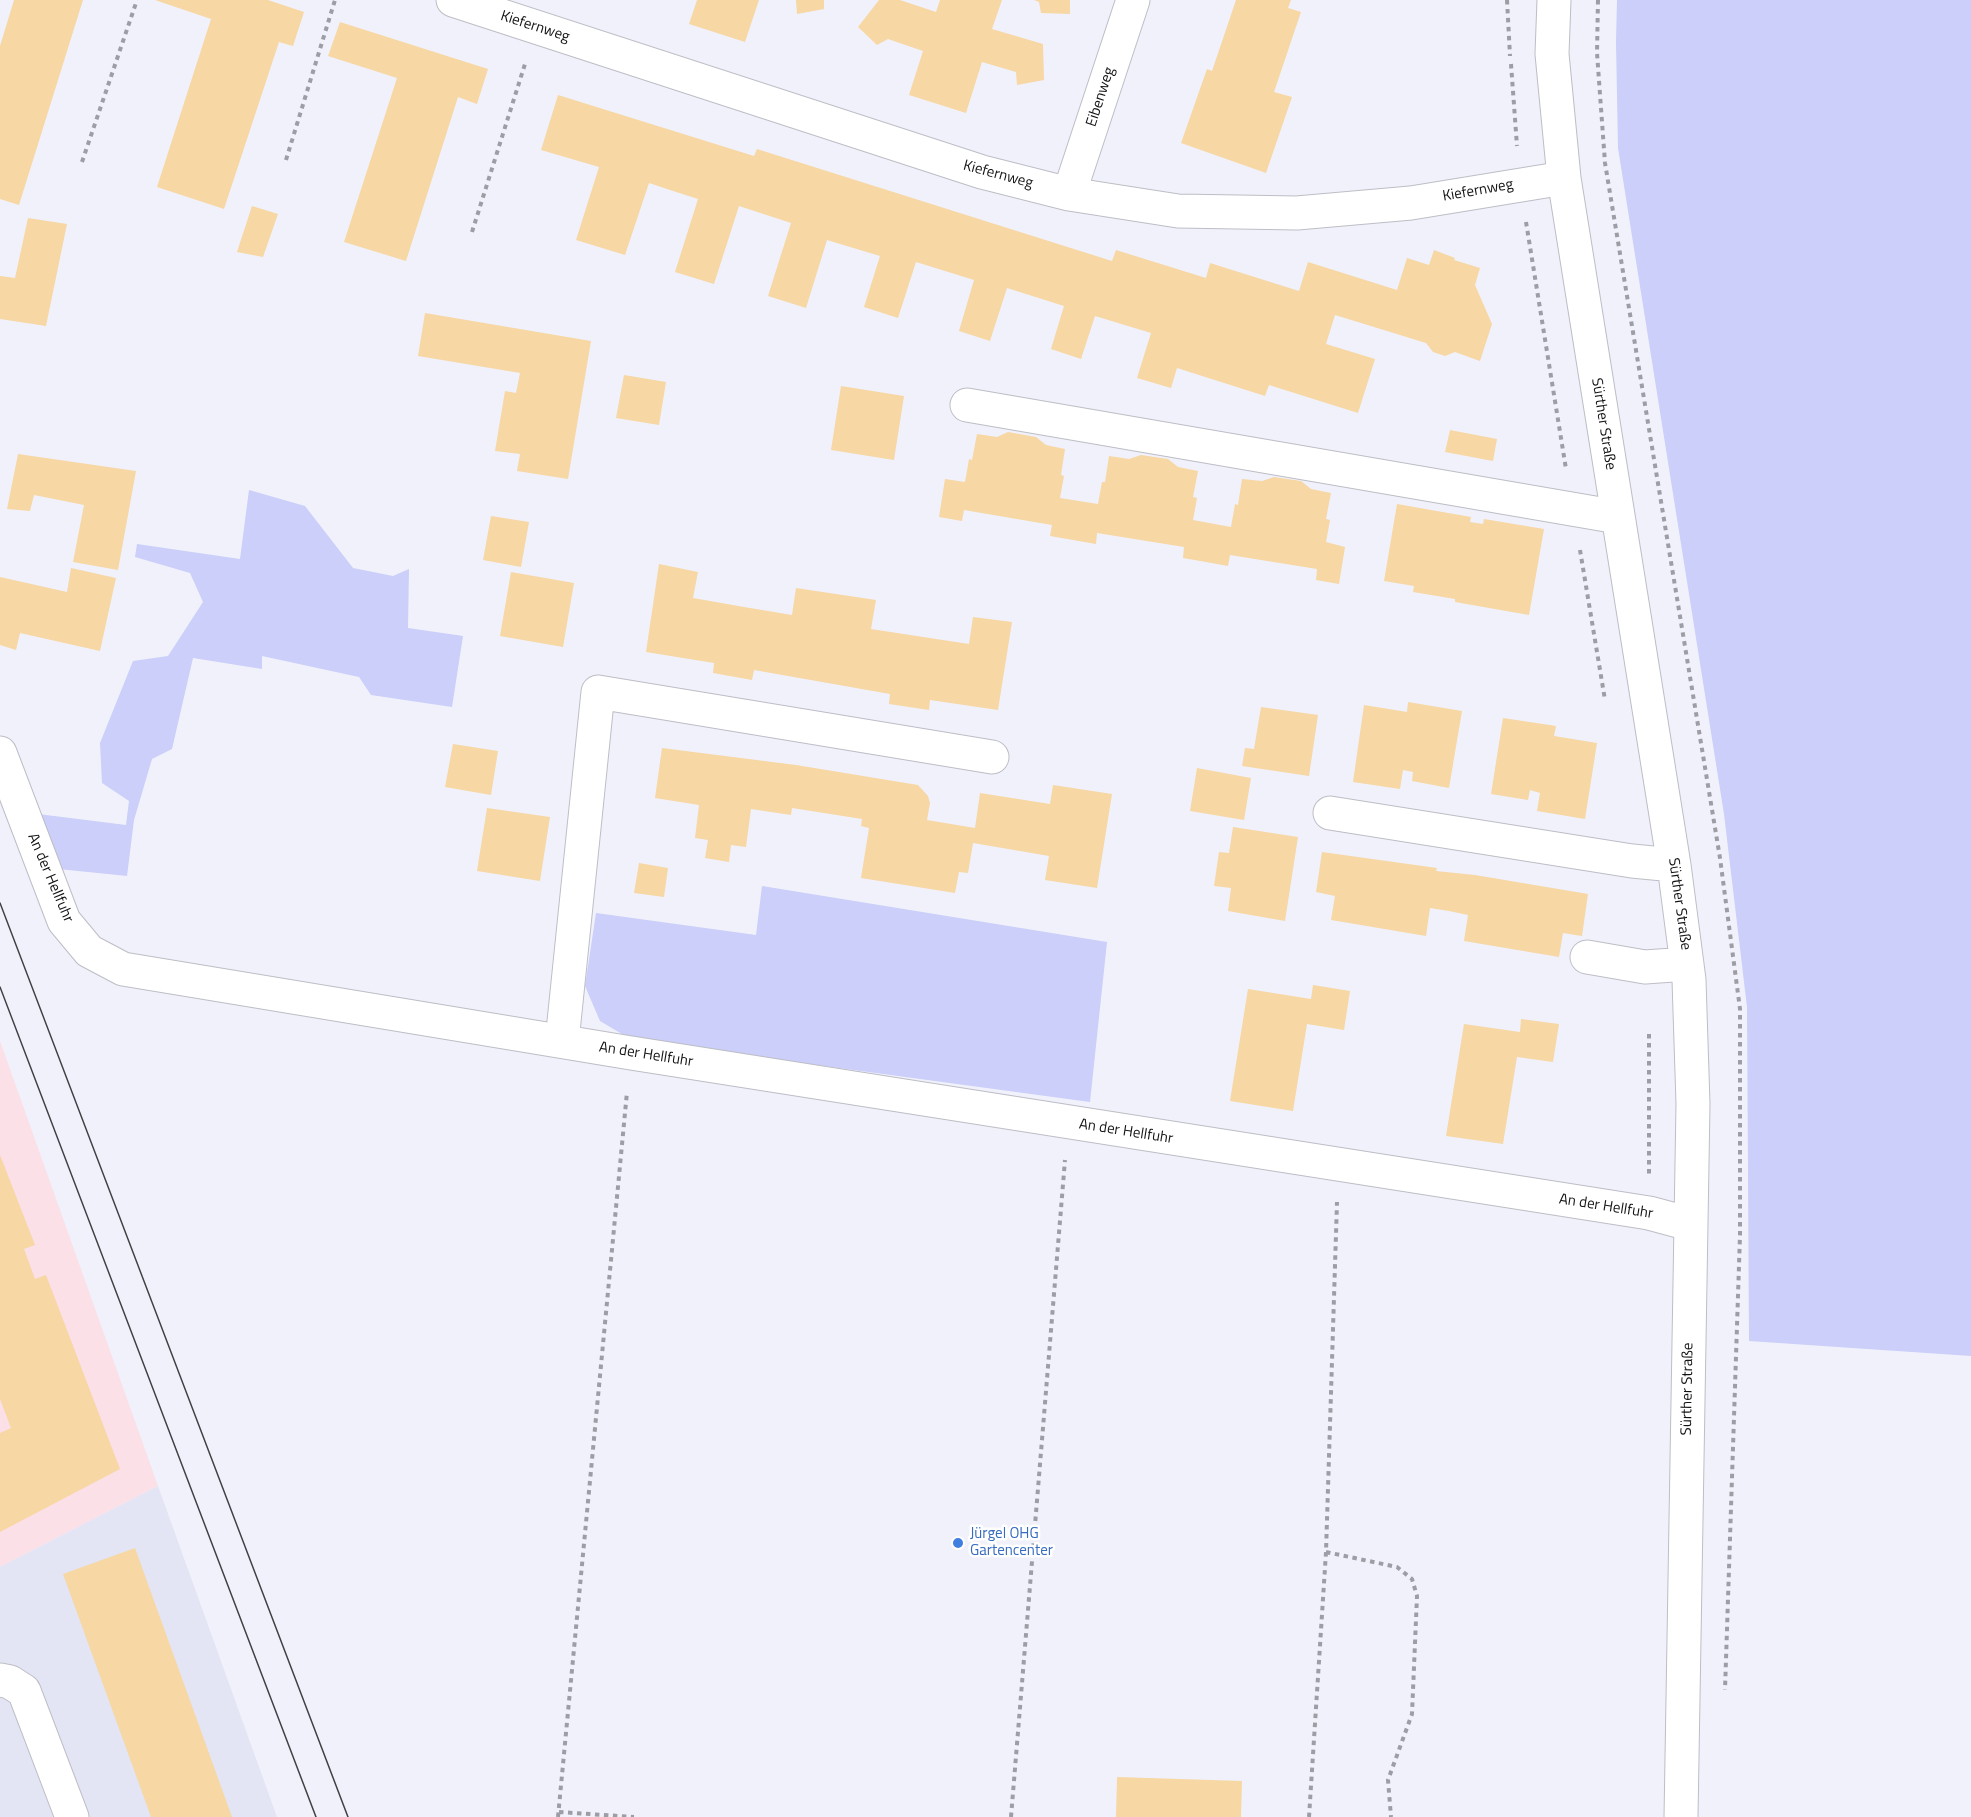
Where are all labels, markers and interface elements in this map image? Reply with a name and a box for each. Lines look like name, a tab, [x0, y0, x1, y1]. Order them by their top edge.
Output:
street label: Kiefernweg	[498, 7, 572, 47]
street label: Eibenweg	[1083, 65, 1119, 129]
street label: Kiefernweg	[961, 157, 1035, 193]
street label: Kiefernweg	[1441, 176, 1515, 206]
street label: Sürther Straße	[1587, 377, 1619, 471]
street label: An der Hellfuhr	[23, 831, 77, 925]
street label: Sürther Straße	[1664, 857, 1694, 951]
street label: An der Hellfuhr	[598, 1039, 694, 1071]
street label: An der Hellfuhr	[1078, 1116, 1174, 1148]
street label: An der Hellfuhr	[1558, 1191, 1654, 1223]
street label: Sürther Straße	[1678, 1342, 1698, 1436]
place label: Jürgel OHG Gartencenter	[970, 1525, 1053, 1560]
marker: Jürgel OHG Gartencenter	[951, 1536, 965, 1550]

